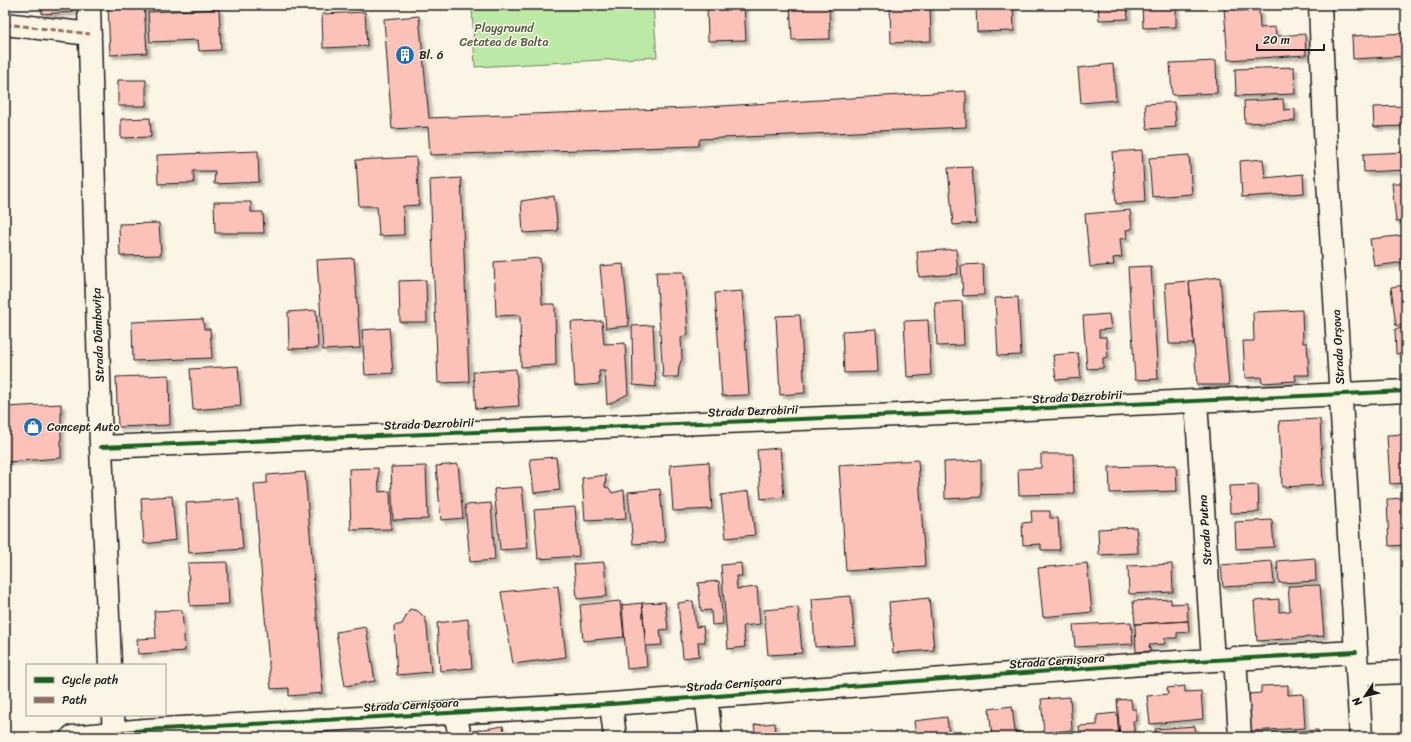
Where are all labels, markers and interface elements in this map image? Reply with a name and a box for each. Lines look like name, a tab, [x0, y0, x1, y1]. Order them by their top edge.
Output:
park label: Playground Cetatea de Balta	[460, 17, 549, 53]
scale bar	[1257, 26, 1324, 52]
text: 20 m	[1263, 29, 1290, 51]
building icon: Bl. 6	[394, 44, 416, 66]
place label: Bl. 6	[419, 44, 444, 66]
street label: Strada Dâmbovița	[85, 287, 111, 382]
street label: Strada Orșova	[1325, 309, 1351, 385]
street label: Strada Dezrobirii	[1031, 384, 1123, 410]
street label: Strada Dezrobirii	[708, 398, 799, 424]
street label: Strada Dezrobirii	[384, 411, 475, 437]
shop icon: Concept Auto	[22, 416, 44, 438]
place label: Concept Auto	[47, 416, 120, 438]
street label: Strada Putna	[1192, 494, 1218, 566]
street label: Strada Cernișoara	[1008, 647, 1106, 675]
legend	[26, 664, 166, 716]
text: Cycle path	[62, 669, 118, 691]
street label: Strada Cernișoara	[685, 670, 783, 698]
north arrow	[1345, 676, 1385, 716]
text: Path	[62, 689, 87, 711]
street label: Strada Cernișoara	[363, 692, 459, 718]
text: N	[1347, 693, 1368, 711]

